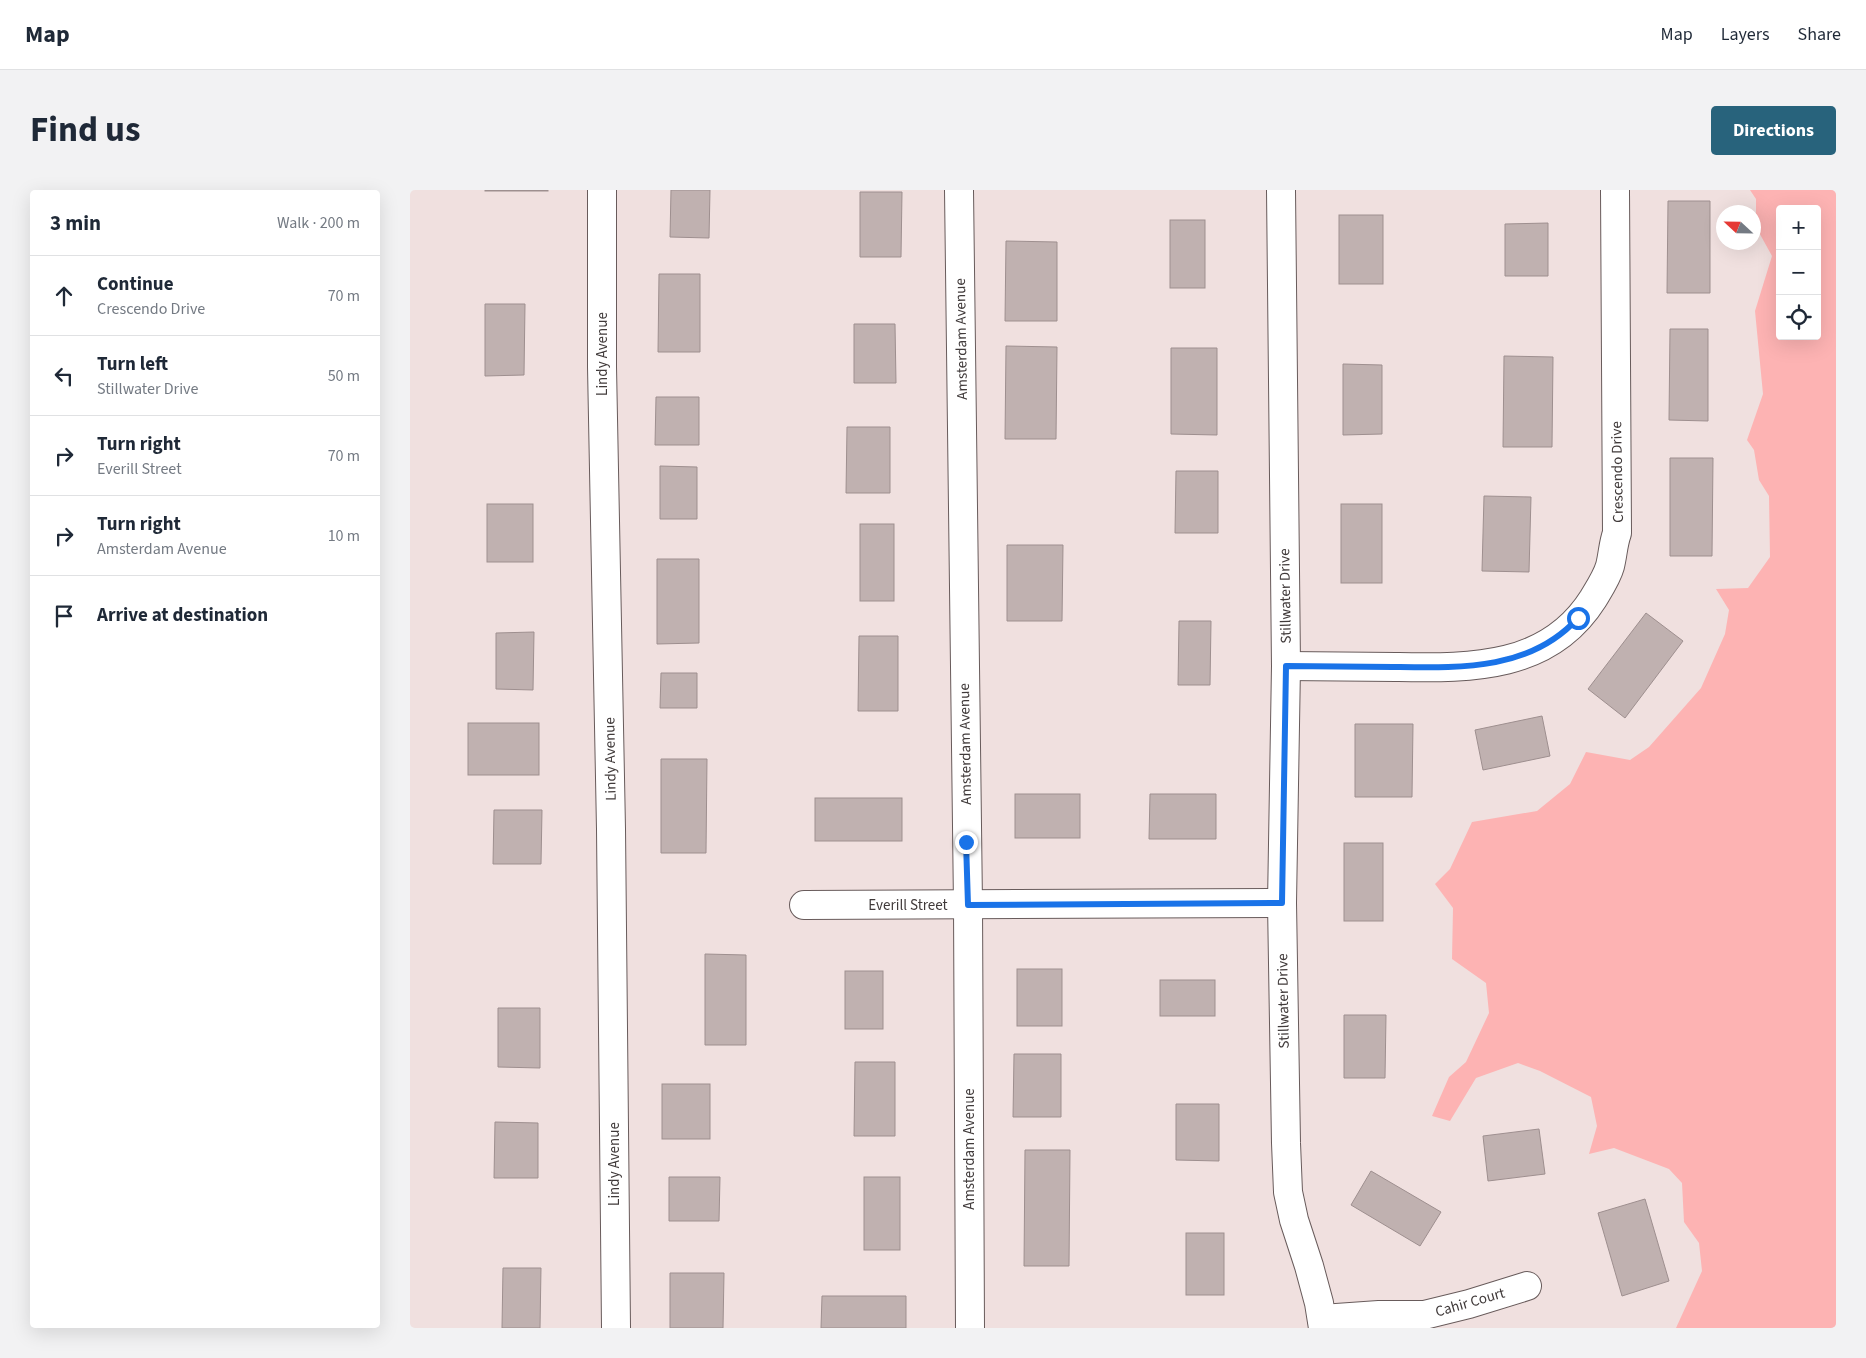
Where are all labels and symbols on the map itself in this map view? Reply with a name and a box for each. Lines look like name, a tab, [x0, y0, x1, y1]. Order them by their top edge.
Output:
north arrow	[1716, 205, 1761, 250]
street label: Amsterdam Avenue	[950, 278, 973, 400]
street label: Lindy Avenue	[592, 312, 613, 396]
street label: Crescendo Drive	[1606, 421, 1629, 523]
street label: Stillwater Drive	[1274, 548, 1297, 644]
route start	[1567, 607, 1590, 630]
street label: Amsterdam Avenue	[954, 683, 977, 805]
street label: Lindy Avenue	[599, 717, 622, 801]
route end	[955, 831, 978, 854]
street label: Everill Street	[868, 895, 948, 916]
street label: Stillwater Drive	[1272, 953, 1295, 1049]
street label: Amsterdam Avenue	[959, 1088, 980, 1210]
street label: Lindy Avenue	[604, 1122, 625, 1206]
street label: Cahir Court	[1433, 1283, 1507, 1322]

